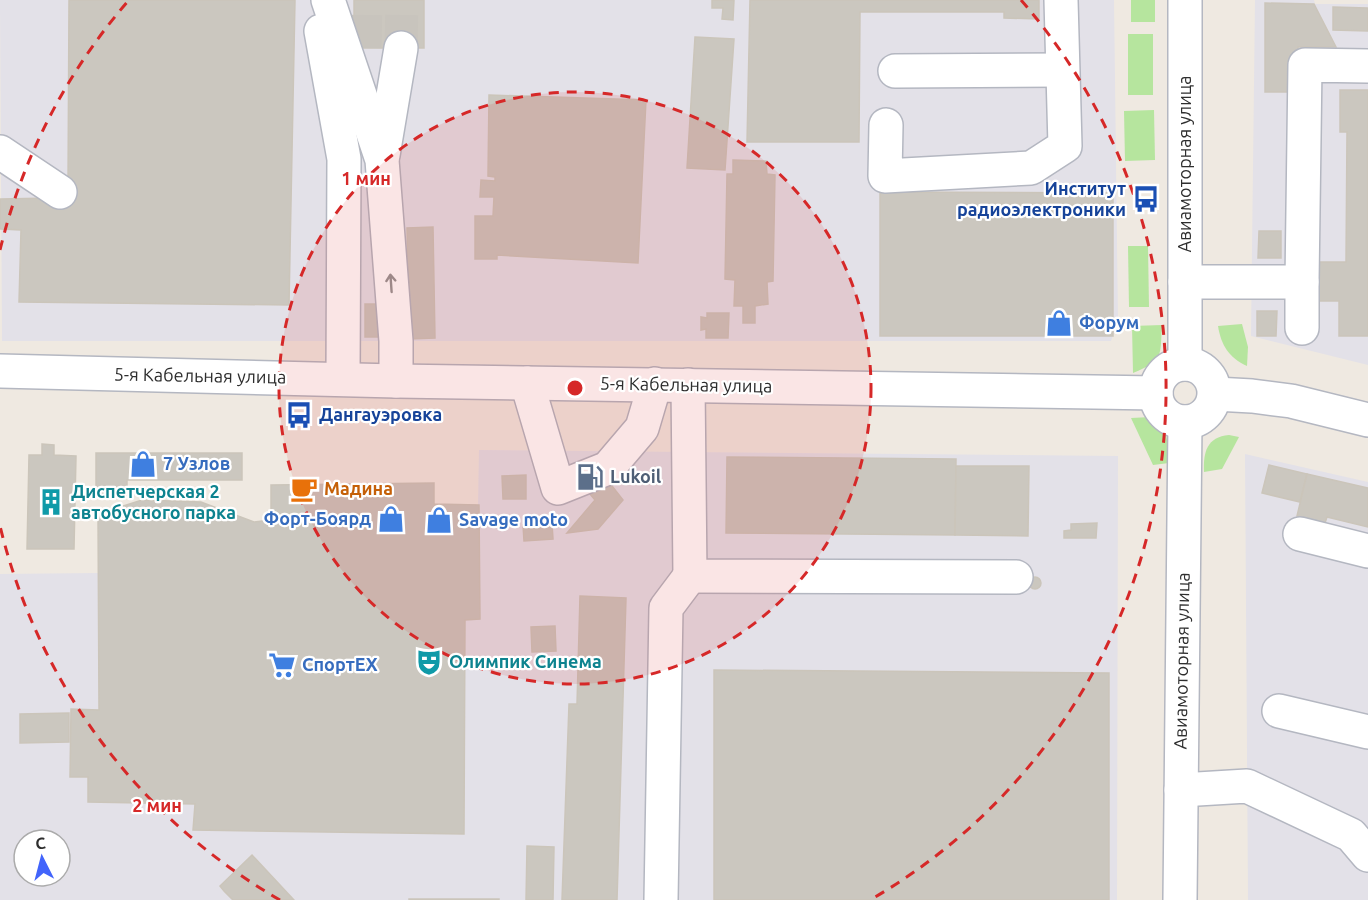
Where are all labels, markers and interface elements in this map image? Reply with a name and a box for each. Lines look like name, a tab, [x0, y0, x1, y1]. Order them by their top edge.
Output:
street label: Авиамоторная улица	[1174, 75, 1194, 253]
text: 1 мин	[341, 168, 391, 188]
place label: Институт радиоэлектроники	[957, 178, 1126, 219]
bus stop icon: Институт радиоэлектроники	[1131, 184, 1161, 214]
one-way arrow	[385, 273, 396, 293]
shop icon: Форум	[1044, 308, 1074, 338]
place label: Форум	[1079, 312, 1139, 332]
street label: 5-я Кабельная улица	[114, 363, 286, 387]
street label: 5-я Кабельная улица	[600, 372, 772, 396]
centre of rings	[565, 378, 585, 398]
bus stop icon: Дангауэровка	[284, 400, 314, 430]
place label: Дангауэровка	[319, 404, 442, 424]
shop icon: 7 Узлов	[128, 449, 158, 479]
place label: 7 Узлов	[163, 453, 230, 473]
fuel station icon: Lukoil	[575, 462, 605, 492]
place label: Lukoil	[610, 466, 662, 486]
cafe icon: Мадина	[289, 474, 319, 504]
place label: Мадина	[324, 478, 393, 498]
place label: Диспетчерская 2 автобусного парка	[71, 481, 236, 522]
building icon: Диспетчерская 2 автобусного парка	[36, 487, 66, 517]
shop icon: Форт-Боярд	[376, 504, 406, 534]
shop icon: Savage moto	[424, 505, 454, 535]
place label: Форт-Боярд	[264, 508, 371, 528]
place label: Savage moto	[459, 509, 568, 529]
street label: Авиамоторная улица	[1169, 572, 1193, 750]
theatre icon: Олимпик Синема	[414, 647, 444, 677]
supermarket icon: СпортEX	[267, 650, 297, 680]
place label: Олимпик Синема	[449, 651, 602, 671]
place label: СпортEX	[302, 654, 378, 674]
text: 2 мин	[132, 795, 182, 815]
north arrow	[12, 828, 72, 888]
text: С	[34, 834, 46, 853]

